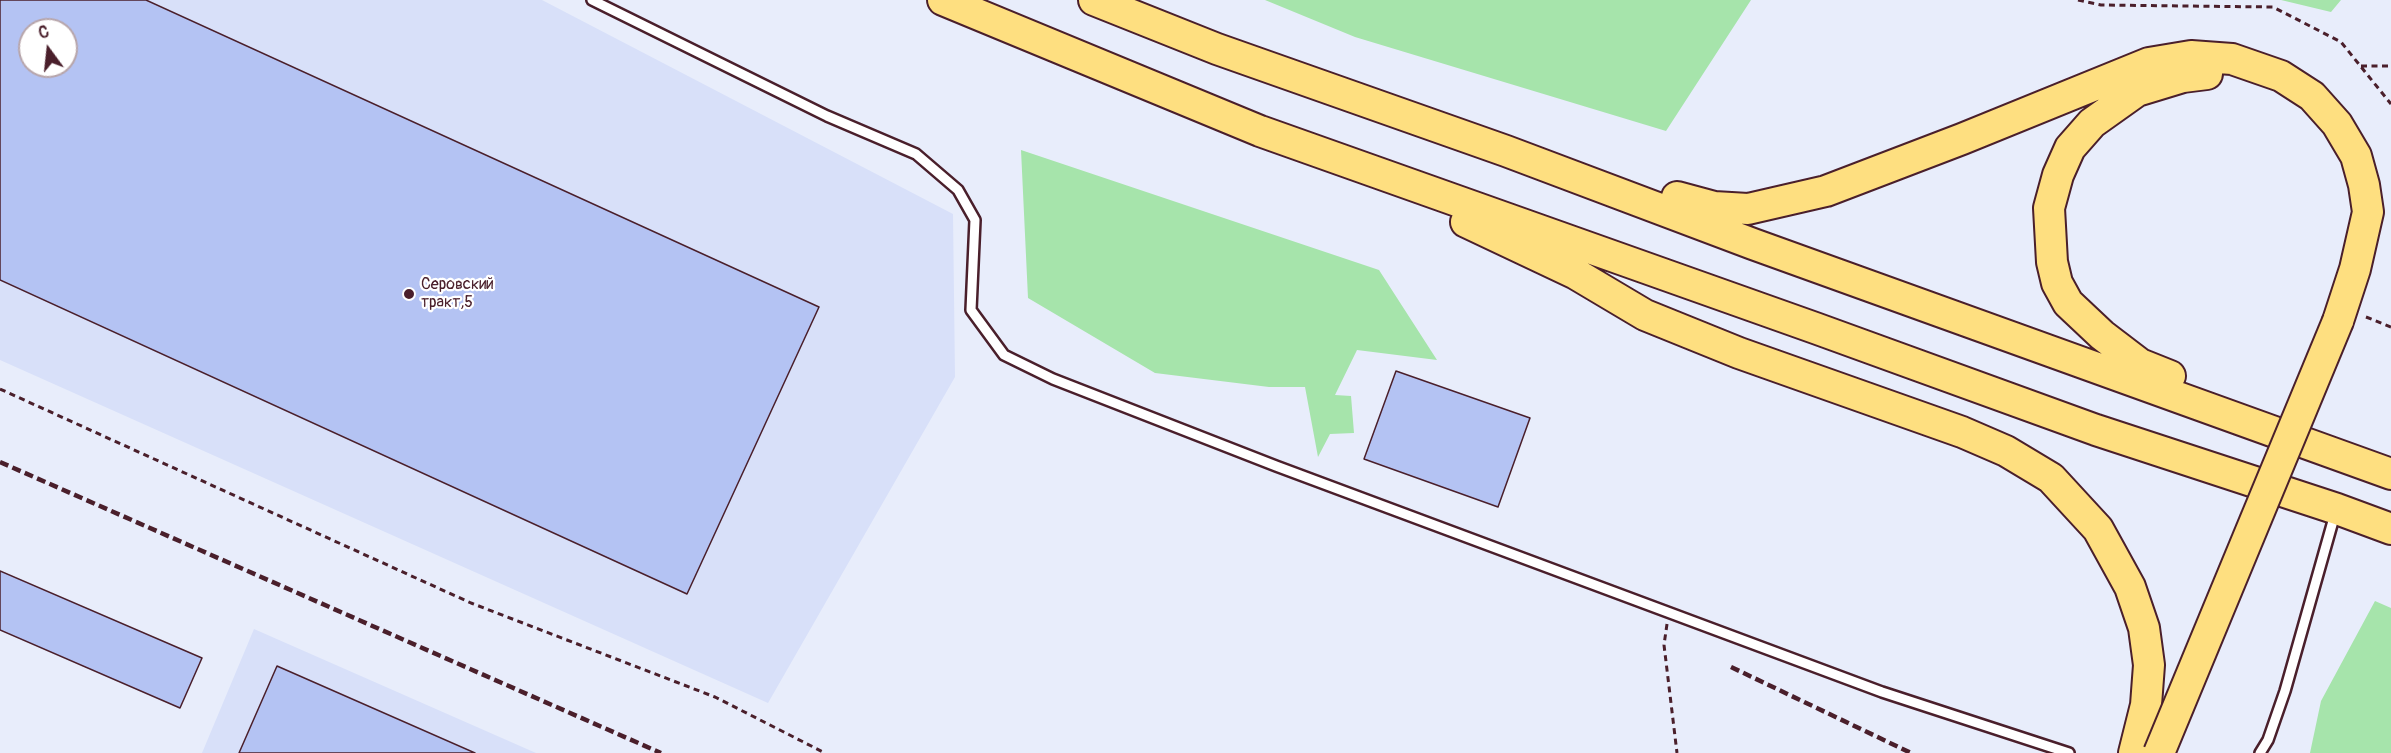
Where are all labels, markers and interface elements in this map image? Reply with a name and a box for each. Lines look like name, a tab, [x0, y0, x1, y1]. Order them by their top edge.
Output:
north arrow	[18, 18, 78, 78]
text: С	[37, 22, 51, 43]
place label: Серовский тракт,5	[421, 275, 494, 313]
marker: Серовский тракт,5	[402, 287, 416, 301]

